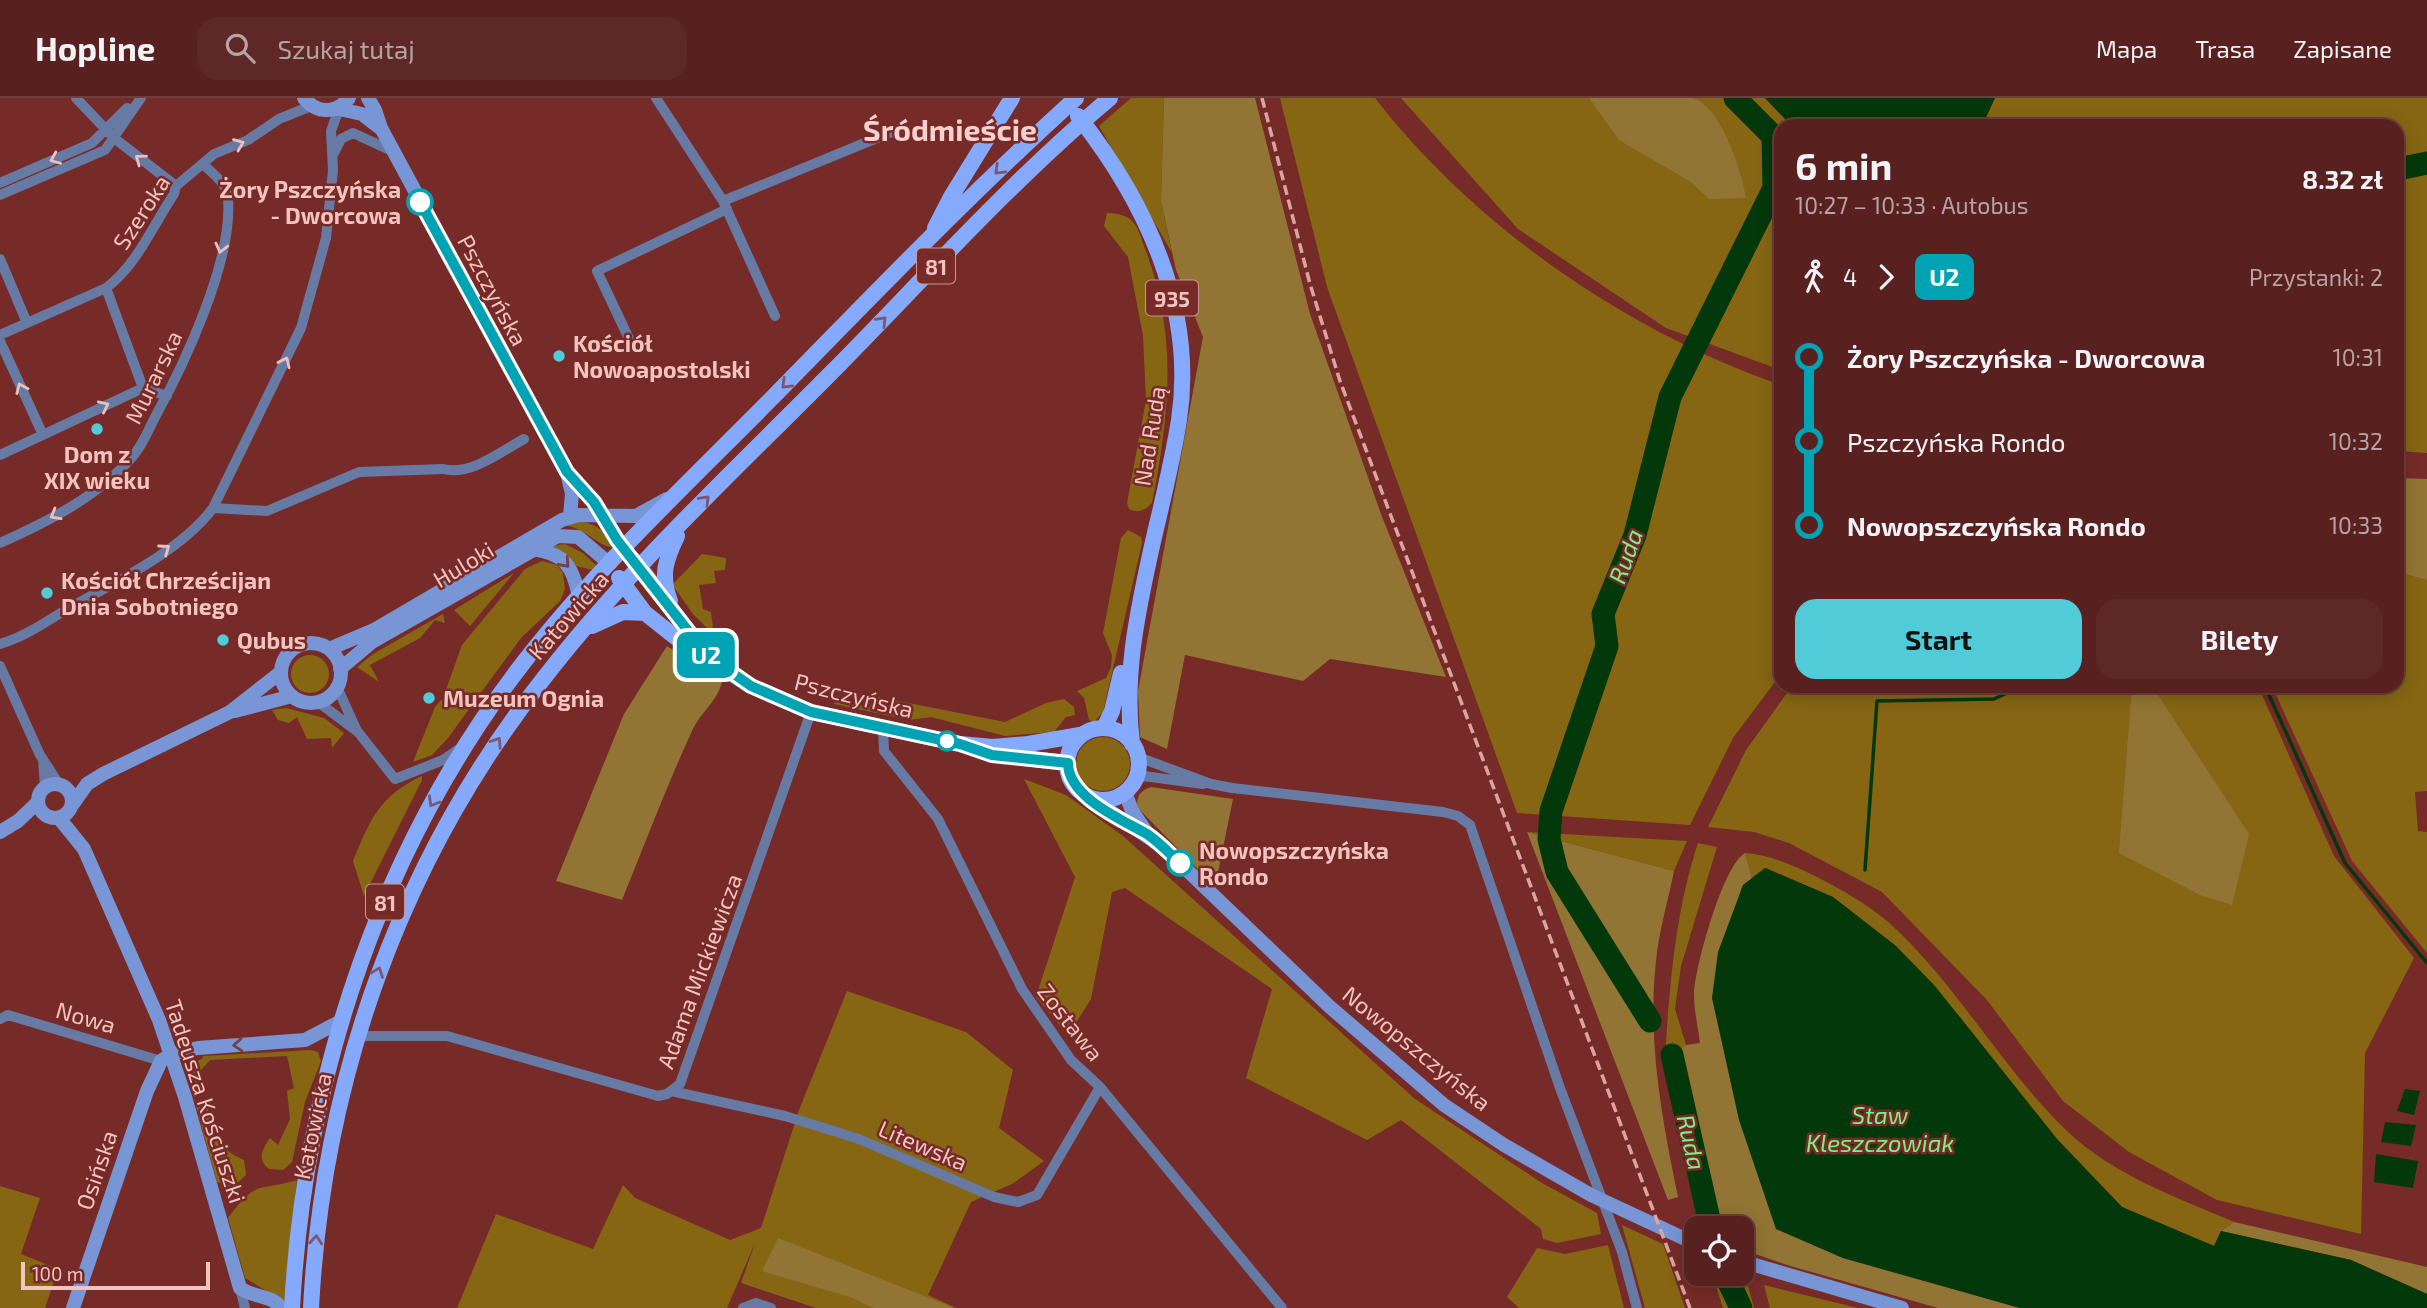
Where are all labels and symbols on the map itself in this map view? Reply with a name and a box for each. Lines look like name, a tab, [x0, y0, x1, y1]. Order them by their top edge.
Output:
district label: Śródmieście	[863, 111, 1037, 147]
one-way arrow	[232, 138, 244, 152]
one-way arrow	[50, 151, 62, 165]
one-way arrow	[135, 155, 148, 168]
one-way arrow	[995, 162, 1008, 175]
street label: Szeroka	[107, 169, 175, 255]
place label: Żory Pszczyńska - Dworcowa	[219, 175, 401, 229]
marker: Żory Pszczyńska - Dworcowa	[407, 189, 433, 215]
street label: Pszczyńska	[452, 230, 534, 350]
one-way arrow	[215, 242, 229, 254]
road number: 81	[917, 248, 955, 284]
road number: 935	[1146, 280, 1198, 316]
one-way arrow	[874, 316, 887, 329]
street label: Murarska	[118, 326, 188, 428]
place label: Kościół Nowoapostolski	[573, 329, 751, 383]
marker: Kościół Nowoapostolski	[551, 348, 567, 364]
one-way arrow	[277, 356, 291, 369]
one-way arrow	[781, 376, 794, 389]
one-way arrow	[15, 383, 29, 395]
street label: Nad Rudą	[1127, 384, 1171, 488]
one-way arrow	[97, 400, 109, 414]
marker: Dom z XIX wieku	[89, 421, 105, 437]
place label: Dom z XIX wieku	[44, 440, 150, 494]
one-way arrow	[696, 496, 709, 509]
one-way arrow	[50, 507, 62, 520]
water label: Ruda	[1602, 525, 1648, 587]
street label: Huloki	[428, 535, 498, 593]
one-way arrow	[157, 545, 170, 558]
one-way arrow	[557, 555, 569, 568]
street label: Katowicka	[522, 565, 614, 665]
place label: Kościół Chrześcijan Dnia Sobotniego	[61, 566, 271, 620]
marker: Kościół Chrześcijan Dnia Sobotniego	[39, 585, 55, 601]
place label: Qubus	[237, 626, 306, 655]
marker: Qubus	[215, 632, 231, 648]
line badge: U2	[674, 632, 738, 678]
street label: Pszczyńska	[792, 667, 916, 723]
place label: Muzeum Ognia	[443, 684, 604, 712]
marker: Muzeum Ognia	[421, 690, 437, 706]
unlabelled marker	[937, 731, 957, 751]
one-way arrow	[489, 737, 502, 750]
one-way arrow	[428, 794, 441, 807]
place label: Nowopszczyńska Rondo	[1199, 836, 1389, 890]
marker: Nowopszczyńska Rondo	[1167, 850, 1193, 876]
street label: Adama Mickiewicza	[651, 870, 747, 1072]
road number: 81	[366, 884, 404, 920]
one-way arrow	[370, 966, 384, 978]
street label: Zostawa	[1032, 978, 1110, 1066]
street label: Nowopszczyńska	[1337, 980, 1497, 1116]
street label: Nowa	[53, 995, 119, 1039]
street label: Tadeusza Kościuszki	[160, 996, 252, 1206]
one-way arrow	[232, 1037, 243, 1052]
street label: Katowicka	[287, 1070, 337, 1182]
water label: Staw Kleszczowiak	[1806, 1100, 1954, 1157]
water label: Ruda	[1672, 1111, 1712, 1173]
street label: Litewska	[874, 1114, 972, 1176]
street label: Osińska	[69, 1127, 123, 1213]
one-way arrow	[308, 1234, 323, 1246]
scale bar	[21, 1259, 210, 1291]

